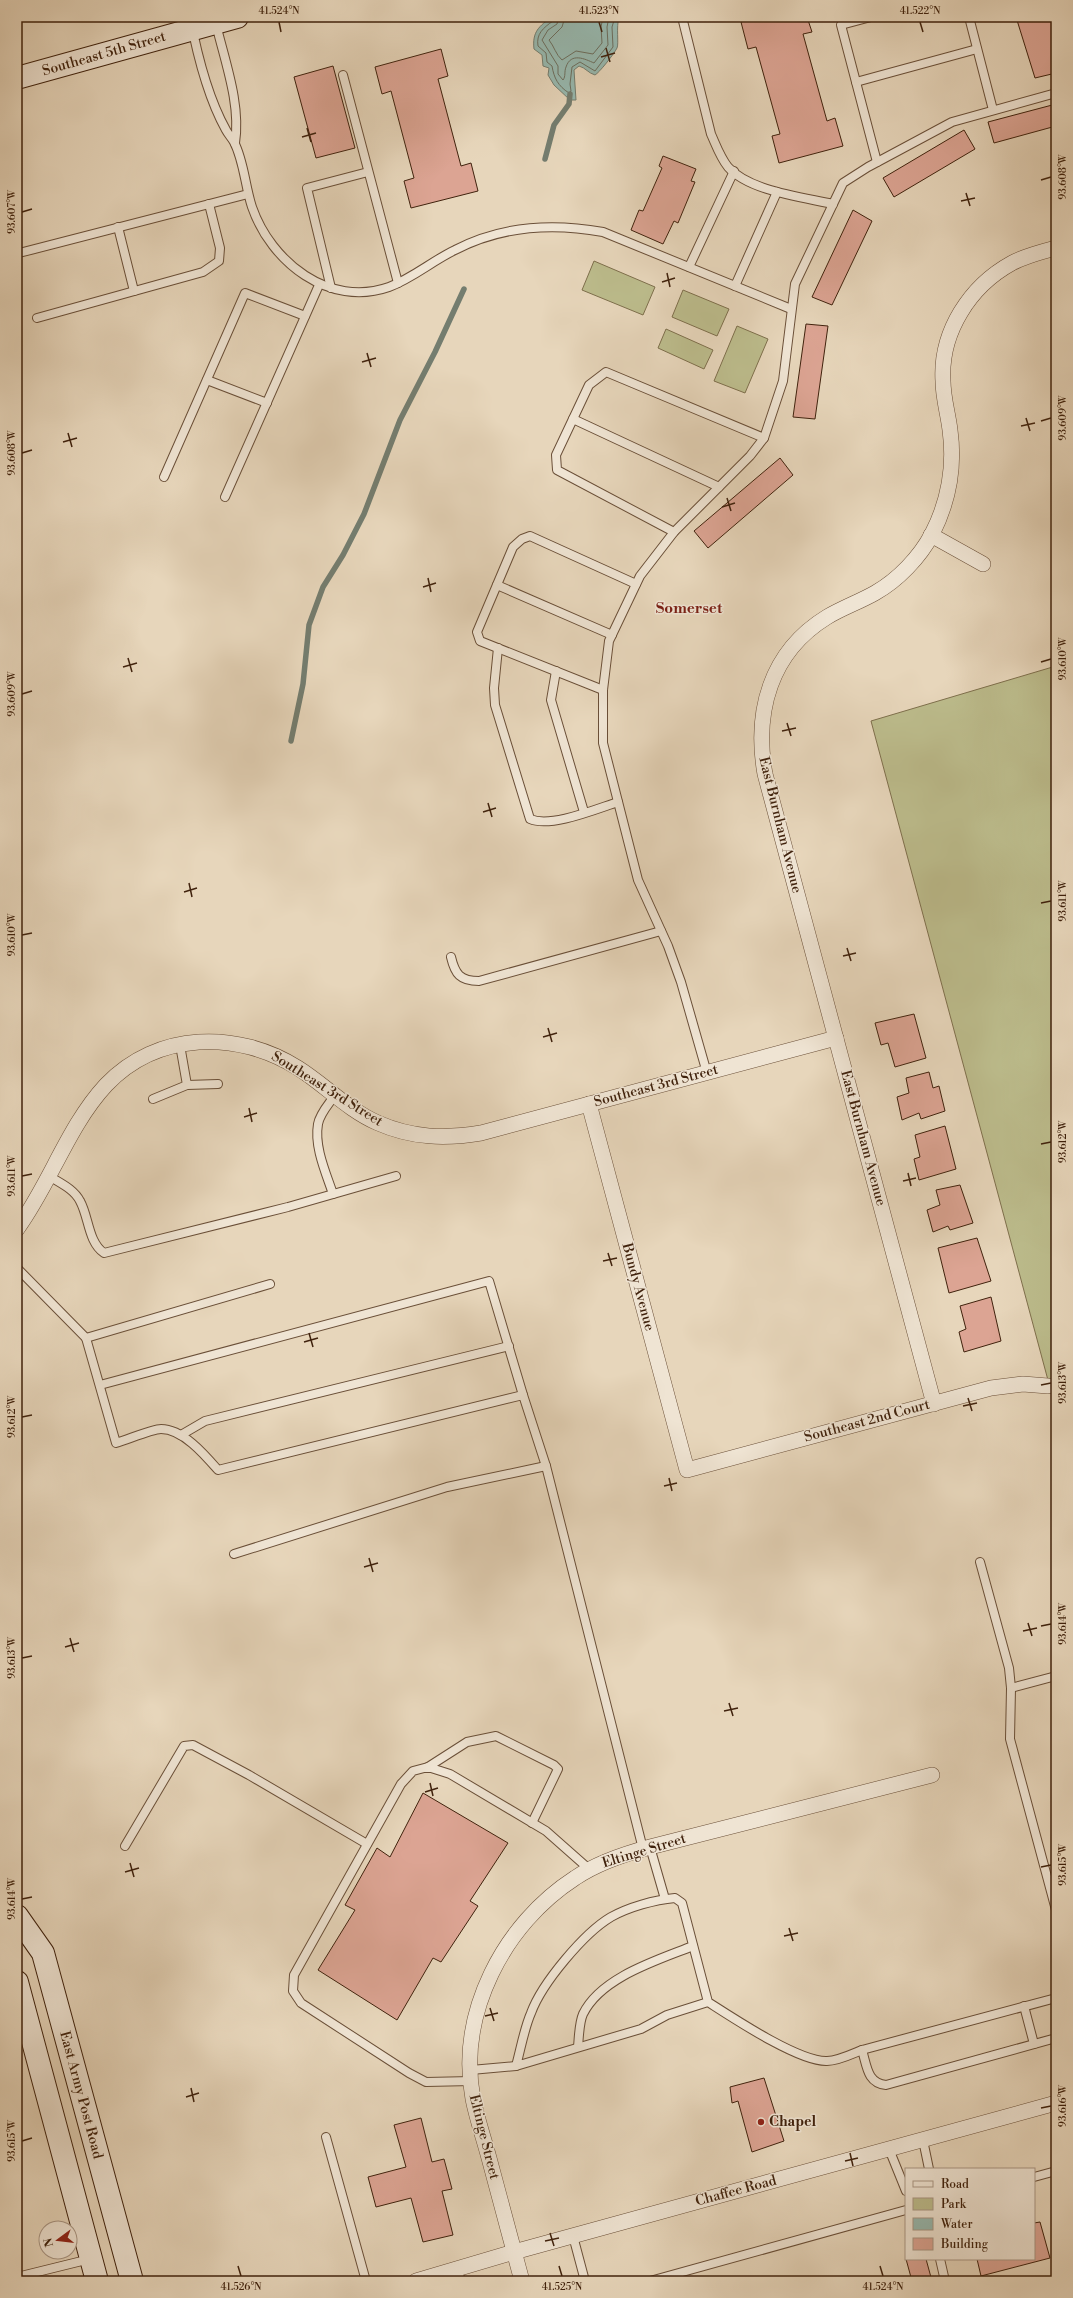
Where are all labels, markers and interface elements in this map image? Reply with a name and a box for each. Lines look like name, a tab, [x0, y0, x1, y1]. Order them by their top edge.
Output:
text: 41.524°N	[259, 5, 300, 17]
text: 41.523°N	[579, 5, 620, 17]
text: 41.522°N	[900, 5, 941, 17]
street label: Southeast 5th Street	[40, 28, 168, 80]
text: 93.608°W	[1057, 153, 1069, 200]
text: 93.607°W	[6, 189, 18, 234]
text: 93.609°W	[1057, 394, 1069, 441]
text: 93.608°W	[6, 429, 18, 476]
district label: Somerset	[656, 599, 723, 618]
text: 93.610°W	[1057, 637, 1069, 680]
text: 93.609°W	[6, 670, 18, 717]
street label: East Burnham Avenue	[754, 755, 806, 895]
text: 93.611°W	[1057, 879, 1069, 922]
text: 93.610°W	[6, 913, 18, 956]
street label: Southeast 3rd Street	[268, 1047, 386, 1131]
street label: Southeast 3rd Street	[592, 1061, 720, 1111]
street label: East Burnham Avenue	[836, 1068, 890, 1208]
text: 93.612°W	[1057, 1120, 1069, 1163]
text: 93.611°W	[6, 1154, 18, 1197]
street label: Bundy Avenue	[617, 1240, 658, 1333]
text: 93.613°W	[1057, 1361, 1069, 1404]
text: 93.612°W	[6, 1395, 18, 1438]
street label: Southeast 2nd Court	[802, 1396, 932, 1446]
text: 93.614°W	[1057, 1602, 1069, 1645]
text: 93.613°W	[6, 1636, 18, 1679]
street label: Eltinge Street	[600, 1830, 688, 1872]
text: 93.615°W	[1057, 1843, 1069, 1886]
text: 93.614°W	[6, 1877, 18, 1920]
street label: East Army Post Road	[55, 2029, 107, 2161]
text: 93.616°W	[1057, 2084, 1069, 2127]
street label: Eltinge Street	[465, 2093, 503, 2181]
place label: Chapel	[769, 2113, 817, 2131]
marker: Chapel	[756, 2117, 766, 2127]
text: 93.615°W	[6, 2119, 18, 2162]
legend	[905, 2168, 1035, 2260]
street label: Chaffee Road	[693, 2172, 779, 2210]
text: Road	[941, 2177, 969, 2192]
text: Park	[941, 2197, 967, 2212]
text: Water	[940, 2217, 973, 2232]
north arrow	[38, 2220, 78, 2260]
text: N	[41, 2236, 57, 2248]
text: Building	[940, 2237, 989, 2252]
text: 41.526°N	[220, 2281, 262, 2293]
text: 41.525°N	[542, 2281, 583, 2293]
text: 41.524°N	[863, 2281, 904, 2293]

